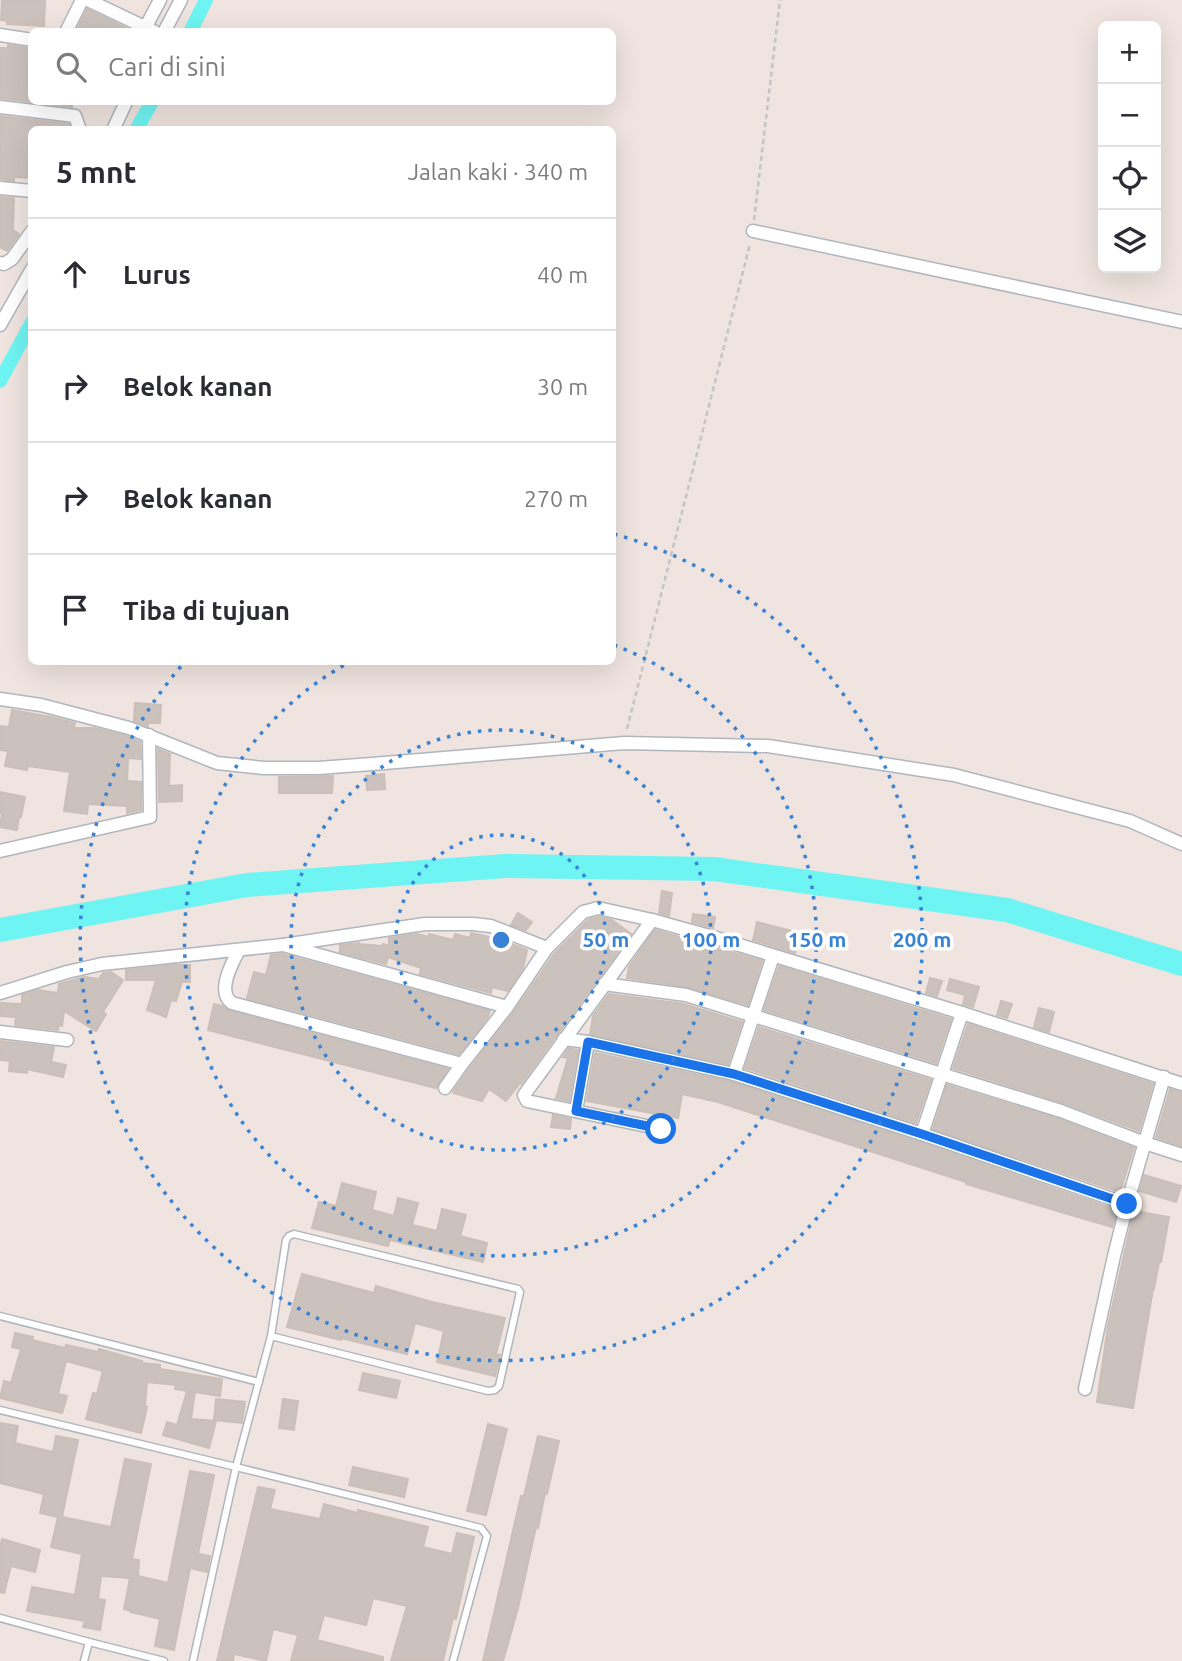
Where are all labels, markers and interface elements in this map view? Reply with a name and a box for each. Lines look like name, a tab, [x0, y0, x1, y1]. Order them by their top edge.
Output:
map controls	[1098, 21, 1161, 273]
button: +	[1098, 21, 1161, 84]
search box	[28, 28, 616, 105]
icon: search	[52, 48, 90, 86]
text: Cari di sini	[108, 52, 226, 81]
button: −	[1098, 84, 1161, 147]
button: locate	[1098, 147, 1161, 210]
text: 5 mnt	[56, 155, 136, 189]
text: Jalan kaki · 340 m	[408, 159, 588, 184]
button: layers	[1098, 210, 1161, 273]
icon: ahead	[56, 255, 94, 293]
text: Lurus	[123, 260, 191, 289]
text: 40 m	[537, 262, 588, 287]
icon: right	[56, 367, 94, 405]
text: Belok kanan	[123, 372, 273, 401]
text: 30 m	[537, 374, 588, 399]
icon: right	[56, 479, 94, 517]
text: Belok kanan	[123, 484, 273, 513]
text: 270 m	[524, 486, 588, 511]
icon: arrive	[56, 591, 94, 629]
text: Tiba di tujuan	[123, 596, 290, 625]
text: 50 m	[583, 927, 629, 951]
text: 100 m	[682, 927, 740, 951]
text: 150 m	[788, 927, 846, 951]
text: 200 m	[893, 927, 951, 951]
centre of rings	[489, 928, 513, 952]
route start	[645, 1113, 676, 1144]
route end	[1111, 1188, 1142, 1219]

